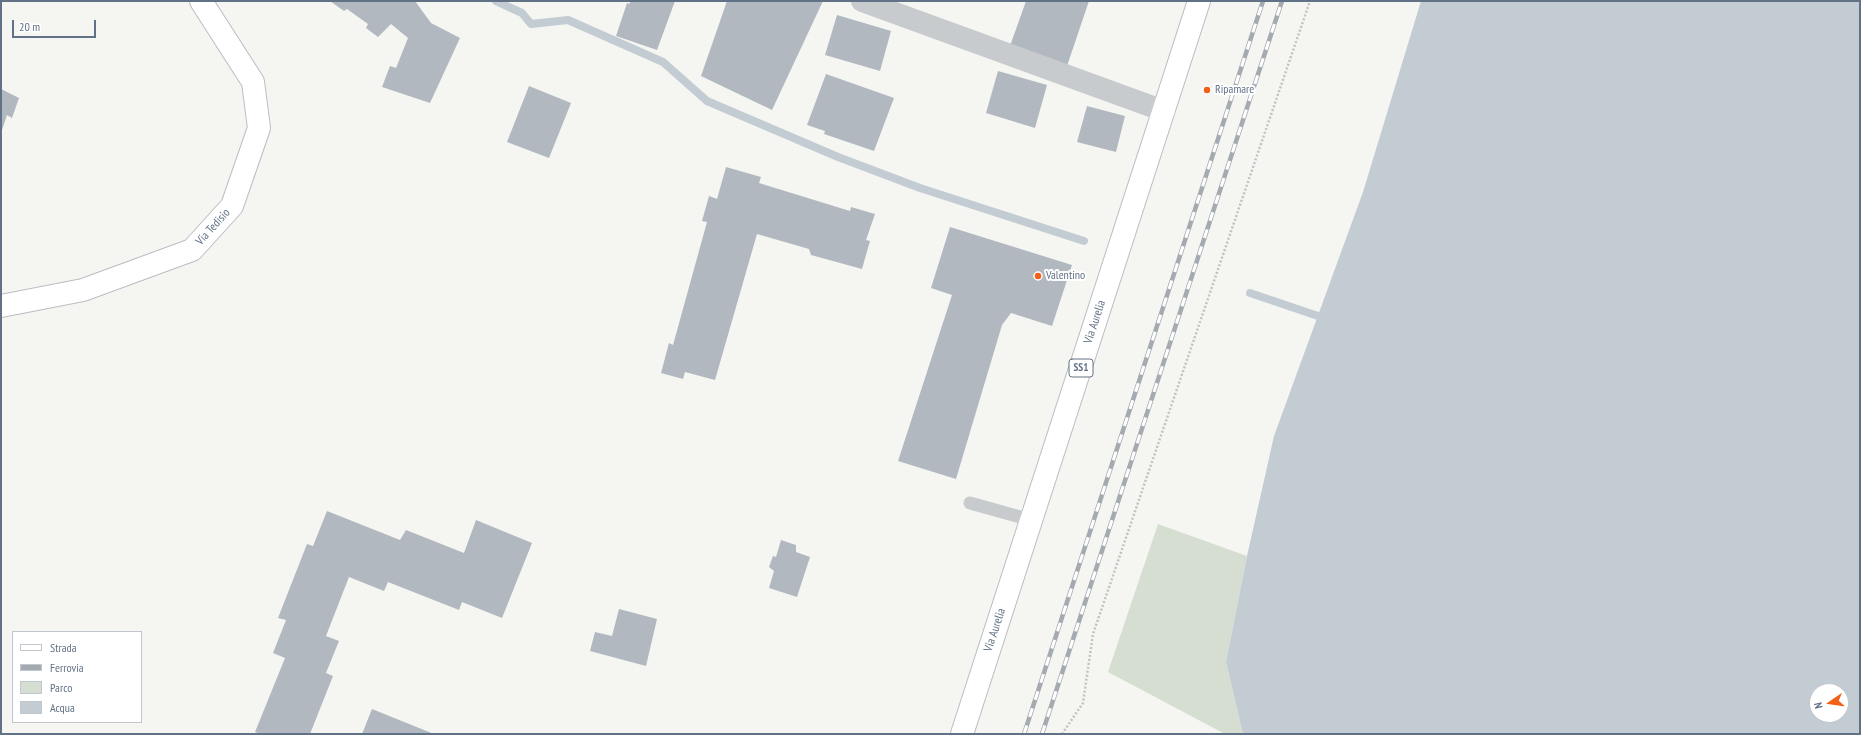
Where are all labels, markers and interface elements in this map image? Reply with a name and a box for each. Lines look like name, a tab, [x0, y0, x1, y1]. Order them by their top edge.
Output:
scale bar	[14, 12, 98, 38]
text: 20 m	[19, 19, 40, 34]
place label: Ripamare	[1215, 83, 1254, 97]
marker: Ripamare	[1202, 85, 1212, 95]
street label: Via Tedisio	[193, 206, 233, 248]
place label: Valentino	[1046, 269, 1085, 283]
marker: Valentino	[1033, 271, 1043, 281]
street label: Via Aurelia	[1081, 298, 1109, 346]
road number: SS1	[1069, 359, 1093, 377]
street label: Via Aurelia	[981, 606, 1009, 654]
legend	[12, 631, 142, 723]
text: Strada	[50, 640, 77, 655]
text: Ferrovia	[50, 660, 84, 675]
text: Parco	[50, 680, 72, 695]
north arrow	[1809, 683, 1849, 723]
text: Acqua	[50, 700, 75, 715]
text: N	[1811, 701, 1826, 710]

